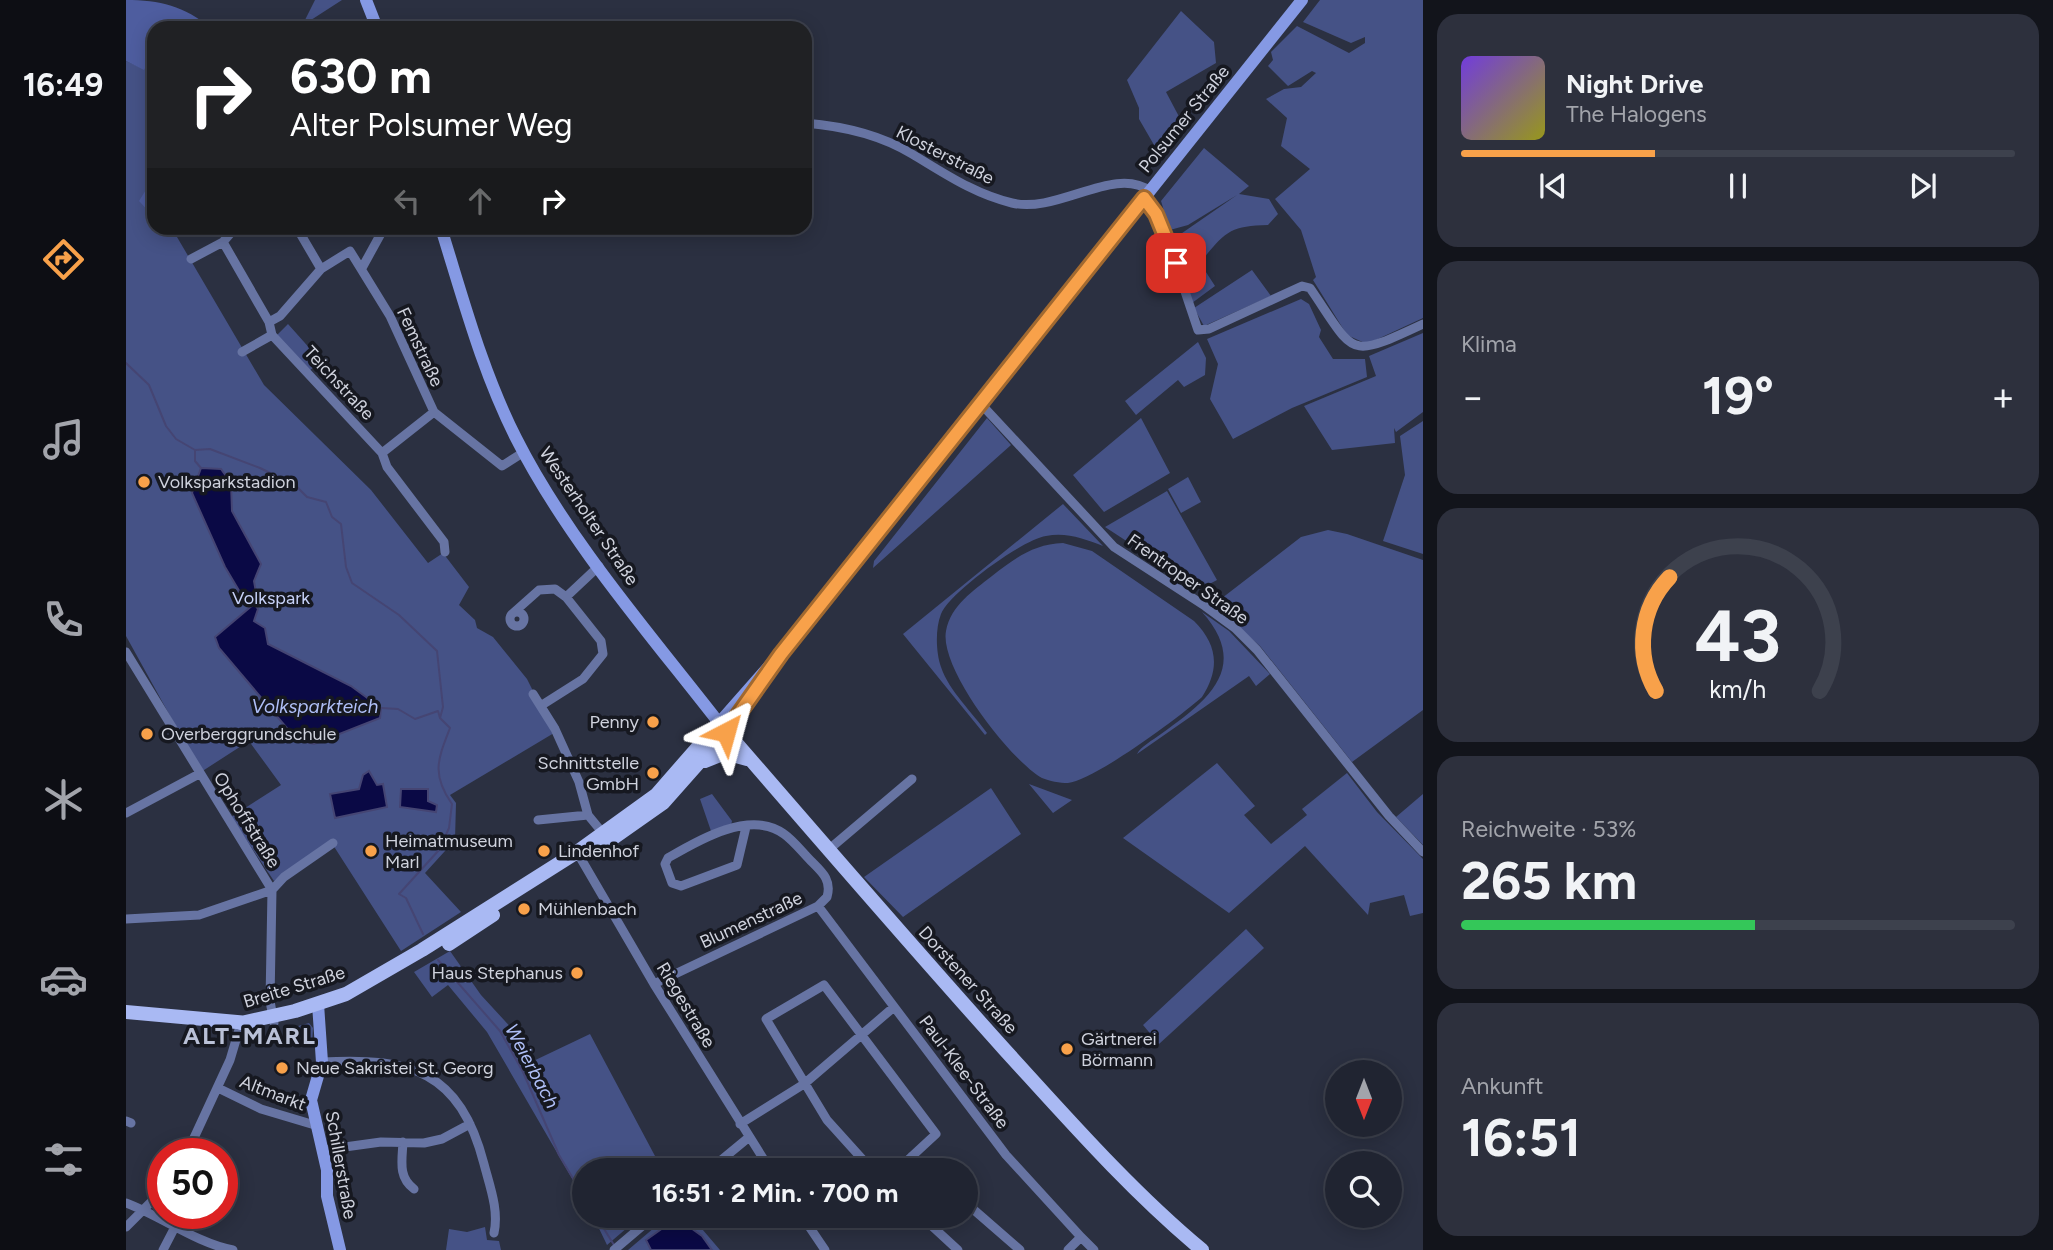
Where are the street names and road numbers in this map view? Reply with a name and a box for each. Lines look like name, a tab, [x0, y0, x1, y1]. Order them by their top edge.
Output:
street label: Polsumer Straße	[1134, 61, 1234, 177]
street label: Klosterstraße	[892, 121, 998, 189]
street label: Femstraße	[392, 304, 448, 390]
street label: Teichstraße	[299, 341, 379, 425]
street label: Westerholter Straße	[535, 443, 644, 589]
street label: Frentroper Straße	[1123, 529, 1253, 629]
street label: Ophoffstraße	[209, 768, 285, 872]
street label: Blumenstraße	[696, 887, 806, 953]
street label: Dorstener Straße	[914, 922, 1022, 1039]
street label: Riegestraße	[652, 958, 720, 1052]
street label: Breite Straße	[240, 961, 348, 1013]
street label: Paul-Klee-Straße	[914, 1011, 1014, 1133]
street label: Altmarkt	[237, 1070, 309, 1116]
street label: Schillerstraße	[321, 1109, 361, 1221]

